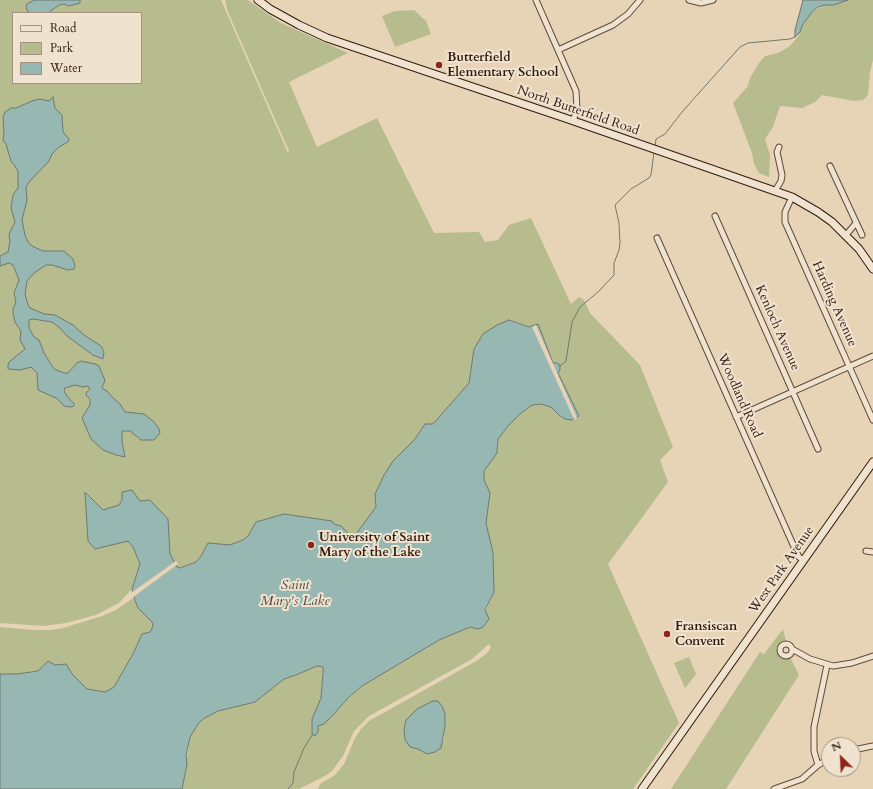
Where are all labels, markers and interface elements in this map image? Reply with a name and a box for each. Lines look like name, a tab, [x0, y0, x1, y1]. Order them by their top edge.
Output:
legend	[12, 12, 142, 84]
text: Road	[50, 20, 76, 36]
text: Park	[50, 40, 73, 56]
place label: Butterfield Elementary School	[447, 50, 559, 81]
text: Water	[50, 60, 82, 76]
marker: Butterfield Elementary School	[434, 60, 444, 70]
street label: North Butterfield Road	[515, 83, 641, 139]
street label: Harding Avenue	[808, 259, 860, 349]
street label: Kenloch Avenue	[751, 283, 803, 373]
street label: Woodland Road	[713, 351, 765, 441]
street label: West Park Avenue	[746, 523, 818, 617]
place label: University of Saint Mary of the Lake	[319, 530, 430, 561]
marker: University of Saint Mary of the Lake	[306, 540, 316, 550]
water label: Saint Mary's Lake	[260, 578, 330, 610]
place label: Fransiscan Convent	[675, 619, 737, 650]
marker: Fransiscan Convent	[662, 629, 672, 639]
north arrow	[821, 737, 861, 777]
text: N	[829, 738, 844, 755]

